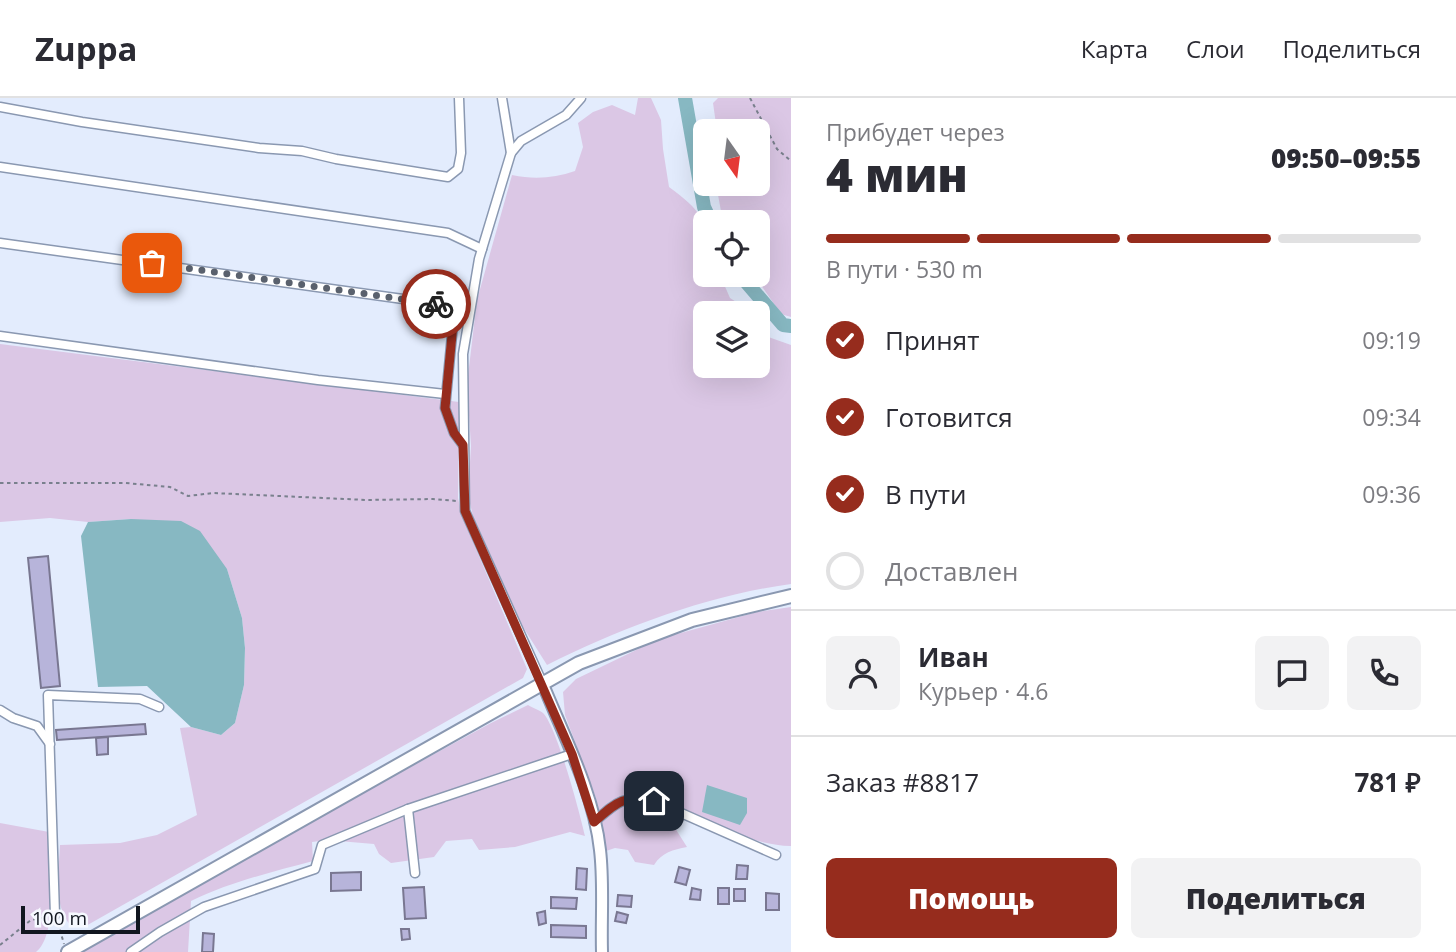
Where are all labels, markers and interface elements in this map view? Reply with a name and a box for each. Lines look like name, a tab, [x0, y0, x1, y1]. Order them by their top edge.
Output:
text: Zuppa	[35, 26, 138, 71]
text: Карта	[1081, 32, 1148, 65]
text: Слои	[1186, 32, 1245, 65]
text: Поделиться	[1283, 32, 1421, 65]
text: Прибудет через	[826, 116, 1005, 148]
north arrow	[693, 119, 770, 196]
map controls	[693, 119, 770, 378]
text: 09:50–09:55	[1271, 140, 1421, 176]
text: 4 мин	[826, 143, 968, 205]
button: locate	[693, 210, 770, 287]
pin	[122, 233, 182, 293]
icon: bag	[133, 244, 171, 282]
text: В пути · 530 m	[826, 253, 983, 285]
courier	[401, 269, 471, 339]
icon: bike	[417, 285, 455, 323]
button: layers	[693, 301, 770, 378]
icon: check	[826, 321, 864, 359]
text: Принят	[885, 322, 979, 358]
text: 09:19	[1362, 324, 1421, 356]
icon: check	[826, 398, 864, 436]
text: Готовится	[885, 399, 1013, 435]
text: 09:34	[1362, 401, 1421, 433]
icon: check	[826, 475, 864, 513]
text: В пути	[885, 476, 966, 512]
text: 09:36	[1362, 478, 1421, 510]
text: Доставлен	[885, 553, 1018, 589]
button: person	[826, 636, 900, 710]
button: chat	[1255, 636, 1329, 710]
button: phone	[1347, 636, 1421, 710]
text: Иван	[918, 639, 989, 675]
text: Курьер · 4.6	[918, 675, 1049, 707]
text: Заказ #8817	[826, 764, 979, 800]
text: 781 ₽	[1355, 764, 1421, 800]
pin	[624, 771, 684, 831]
icon: home	[635, 782, 673, 820]
button: Помощь	[826, 858, 1117, 938]
button: Поделиться	[1131, 858, 1421, 938]
scale bar	[21, 903, 140, 935]
text: 100 m	[32, 905, 87, 931]

